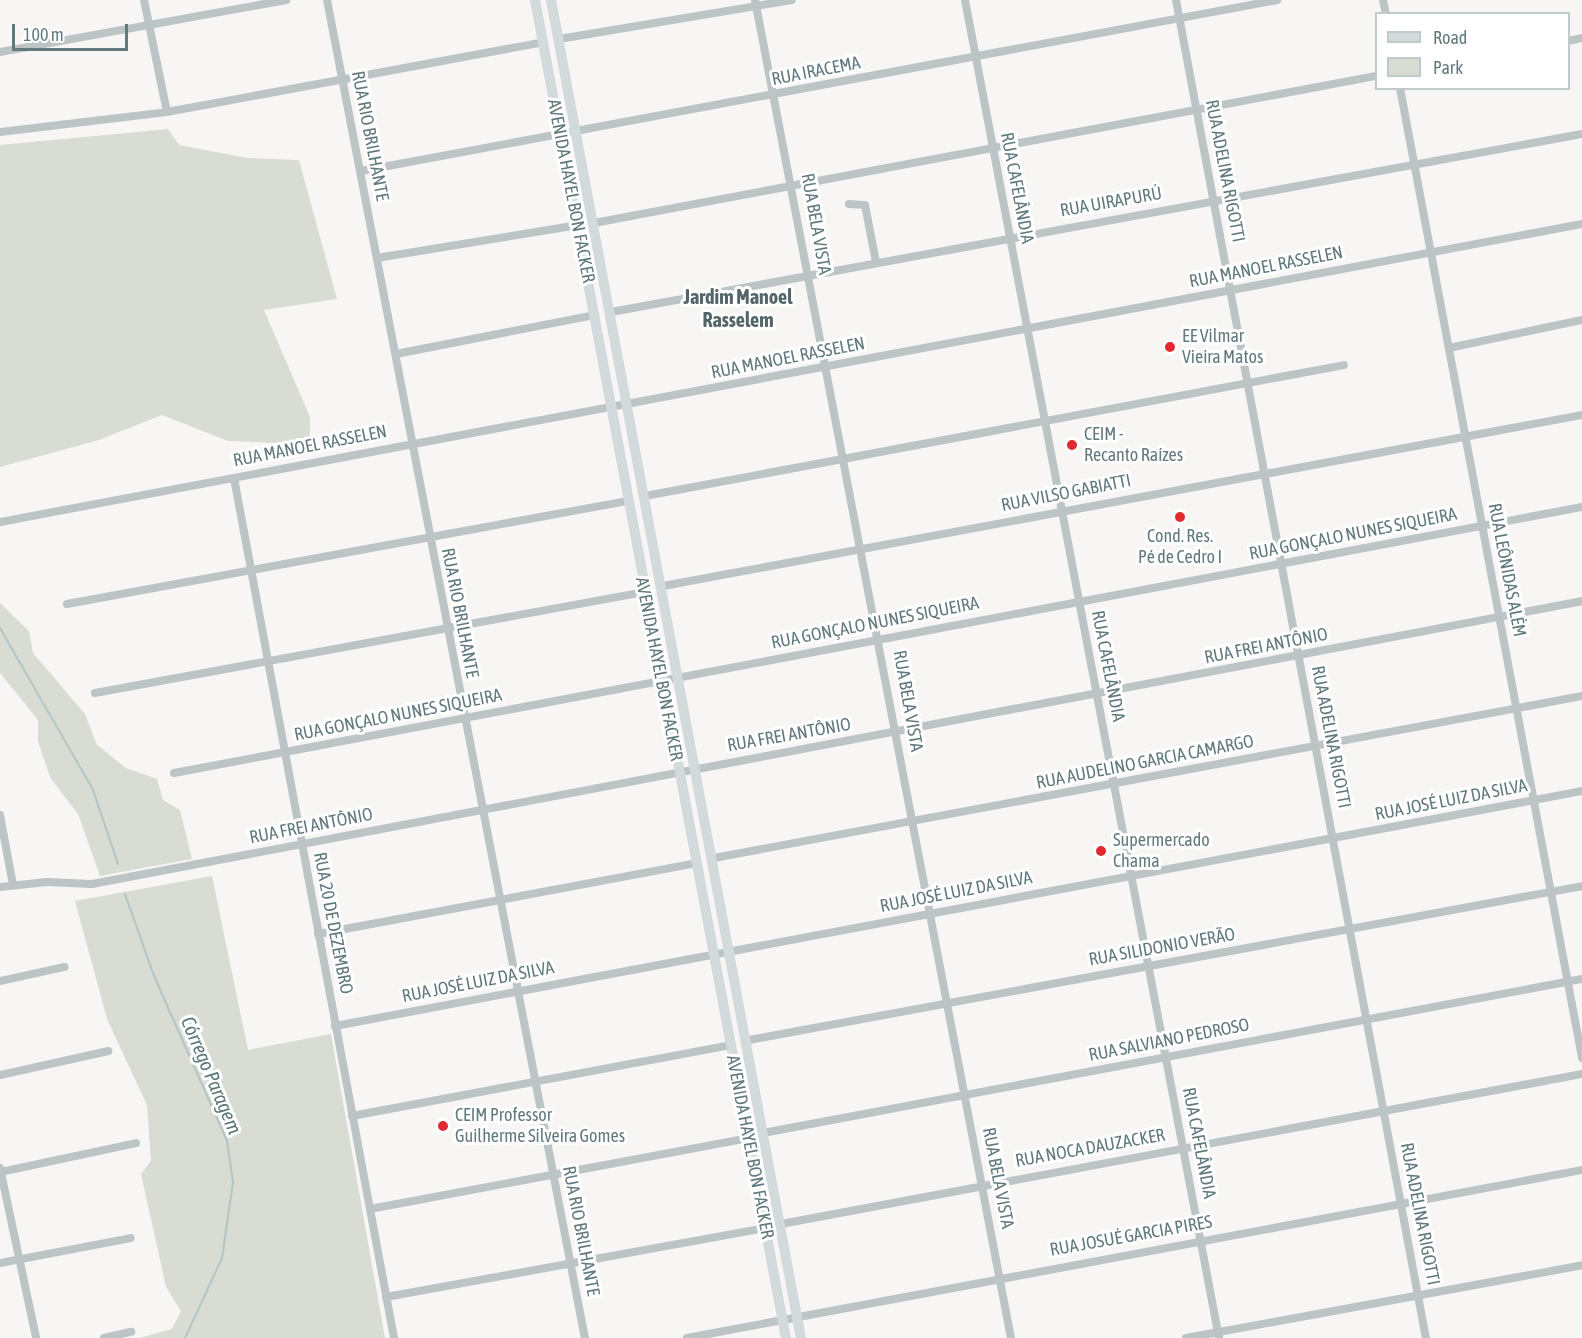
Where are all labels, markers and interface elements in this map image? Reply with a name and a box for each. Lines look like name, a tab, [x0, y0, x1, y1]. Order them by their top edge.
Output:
scale bar	[15, 12, 130, 50]
legend	[1375, 12, 1570, 90]
text: 100 m	[23, 24, 64, 45]
text: Road	[1433, 27, 1467, 48]
street label: RUA IRACEMA	[770, 52, 862, 90]
text: Park	[1433, 57, 1463, 78]
street label: RUA RIO BRILHANTE	[347, 69, 393, 203]
street label: AVENIDA HAYEL BON FACKER	[543, 97, 599, 285]
street label: RUA ADELINA RIGOTTI	[1201, 98, 1249, 244]
street label: RUA CAFELÂNDIA	[996, 131, 1038, 245]
street label: RUA BELA VISTA	[796, 172, 836, 276]
street label: RUA UIRAPURÚ	[1058, 182, 1164, 222]
street label: RUA MANOEL RASSELEN	[1187, 242, 1345, 292]
district label: Jardim Manoel Rasselem	[684, 285, 792, 332]
place label: EE Vilmar Vieira Matos	[1182, 326, 1263, 368]
street label: RUA MANOEL RASSELEN	[709, 333, 867, 383]
marker: EE Vilmar Vieira Matos	[1163, 340, 1177, 354]
street label: RUA MANOEL RASSELEN	[231, 421, 389, 471]
place label: CEIM - Recanto Raízes	[1084, 424, 1183, 466]
marker: CEIM - Recanto Raízes	[1065, 438, 1079, 452]
street label: RUA VILSO GABIATTI	[999, 470, 1133, 516]
street label: RUA LEÔNIDAS ALÉM	[1483, 501, 1531, 639]
street label: RUA GONÇALO NUNES SIQUEIRA	[1247, 503, 1459, 565]
marker: Cond. Res. Pé de Cedro I	[1173, 510, 1187, 524]
place label: Cond. Res. Pé de Cedro I	[1138, 526, 1222, 568]
street label: RUA RIO BRILHANTE	[437, 546, 483, 680]
street label: AVENIDA HAYEL BON FACKER	[631, 575, 687, 763]
street label: RUA GONÇALO NUNES SIQUEIRA	[769, 592, 981, 654]
street label: RUA CAFELÂNDIA	[1087, 609, 1129, 723]
street label: RUA FREI ANTÔNIO	[1203, 623, 1329, 669]
street label: RUA BELA VISTA	[888, 649, 928, 753]
street label: RUA ADELINA RIGOTTI	[1307, 664, 1355, 810]
street label: RUA GONÇALO NUNES SIQUEIRA	[292, 684, 504, 746]
street label: RUA FREI ANTÔNIO	[726, 714, 852, 756]
street label: RUA AUDELINO GARCIA CAMARGO	[1034, 730, 1256, 794]
street label: RUA JOSÉ LUIZ DA SILVA	[1373, 775, 1529, 825]
street label: RUA FREI ANTÔNIO	[248, 803, 374, 849]
place label: Supermercado Chama	[1113, 830, 1210, 872]
marker: Supermercado Chama	[1094, 844, 1108, 858]
street label: RUA 20 DE DEZEMBRO	[309, 850, 357, 996]
street label: RUA JOSÉ LUIZ DA SILVA	[878, 867, 1034, 917]
street label: RUA SILIDONIO VERÃO	[1087, 923, 1237, 971]
street label: RUA JOSÉ LUIZ DA SILVA	[400, 957, 556, 1007]
water label: Córrego Paragem	[176, 1013, 248, 1137]
street label: RUA SALVIANO PEDROSO	[1087, 1014, 1251, 1066]
street label: AVENIDA HAYEL BON FACKER	[722, 1053, 778, 1241]
street label: RUA CAFELÂNDIA	[1178, 1086, 1220, 1200]
place label: CEIM Professor Guilherme Silveira Gomes	[455, 1105, 625, 1148]
marker: CEIM Professor Guilherme Silveira Gomes	[436, 1119, 450, 1133]
street label: RUA NOCA DAUZACKER	[1014, 1124, 1166, 1172]
street label: RUA BELA VISTA	[978, 1126, 1018, 1230]
street label: RUA ADELINA RIGOTTI	[1396, 1141, 1444, 1287]
street label: RUA RIO BRILHANTE	[558, 1164, 604, 1298]
street label: RUA JOSUÉ GARCIA PIRES	[1048, 1211, 1214, 1261]

